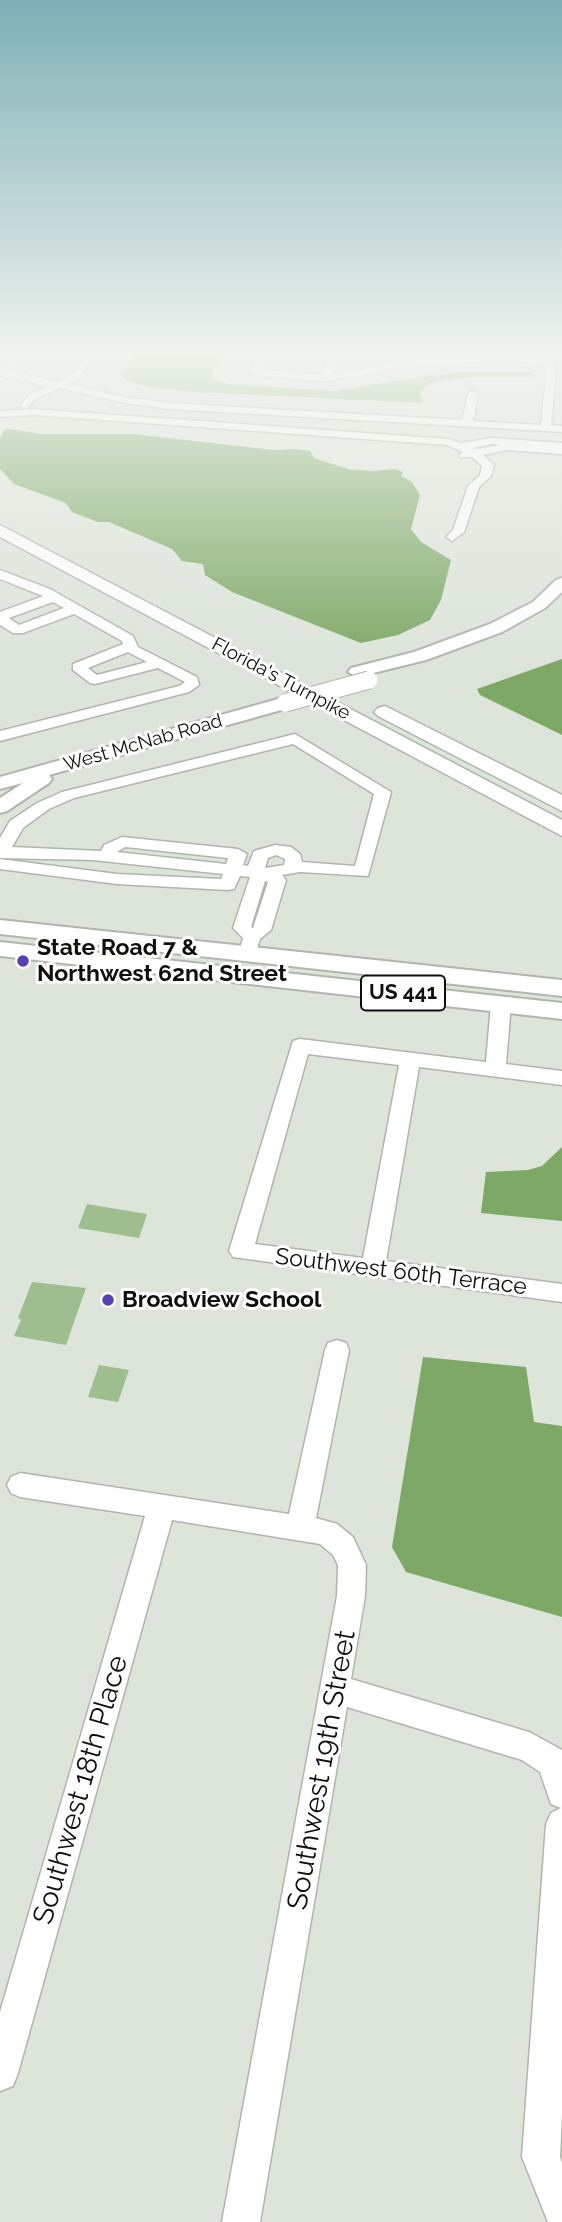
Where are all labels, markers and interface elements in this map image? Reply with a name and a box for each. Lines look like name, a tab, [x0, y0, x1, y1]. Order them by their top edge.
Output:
street label: Florida's Turnpike	[208, 633, 354, 725]
street label: West McNab Road	[61, 709, 225, 777]
place label: State Road 7 & Northwest 62nd Street	[37, 934, 287, 988]
marker: State Road 7 & Northwest 62nd Street	[15, 953, 31, 969]
road number: US 441	[361, 976, 445, 1010]
street label: Southwest 60th Terrace	[274, 1243, 528, 1301]
place label: Broadview School	[122, 1286, 321, 1314]
marker: Broadview School	[100, 1292, 116, 1308]
street label: Southwest 19th Street	[281, 1628, 363, 1912]
street label: Southwest 18th Place	[27, 1652, 135, 1928]

